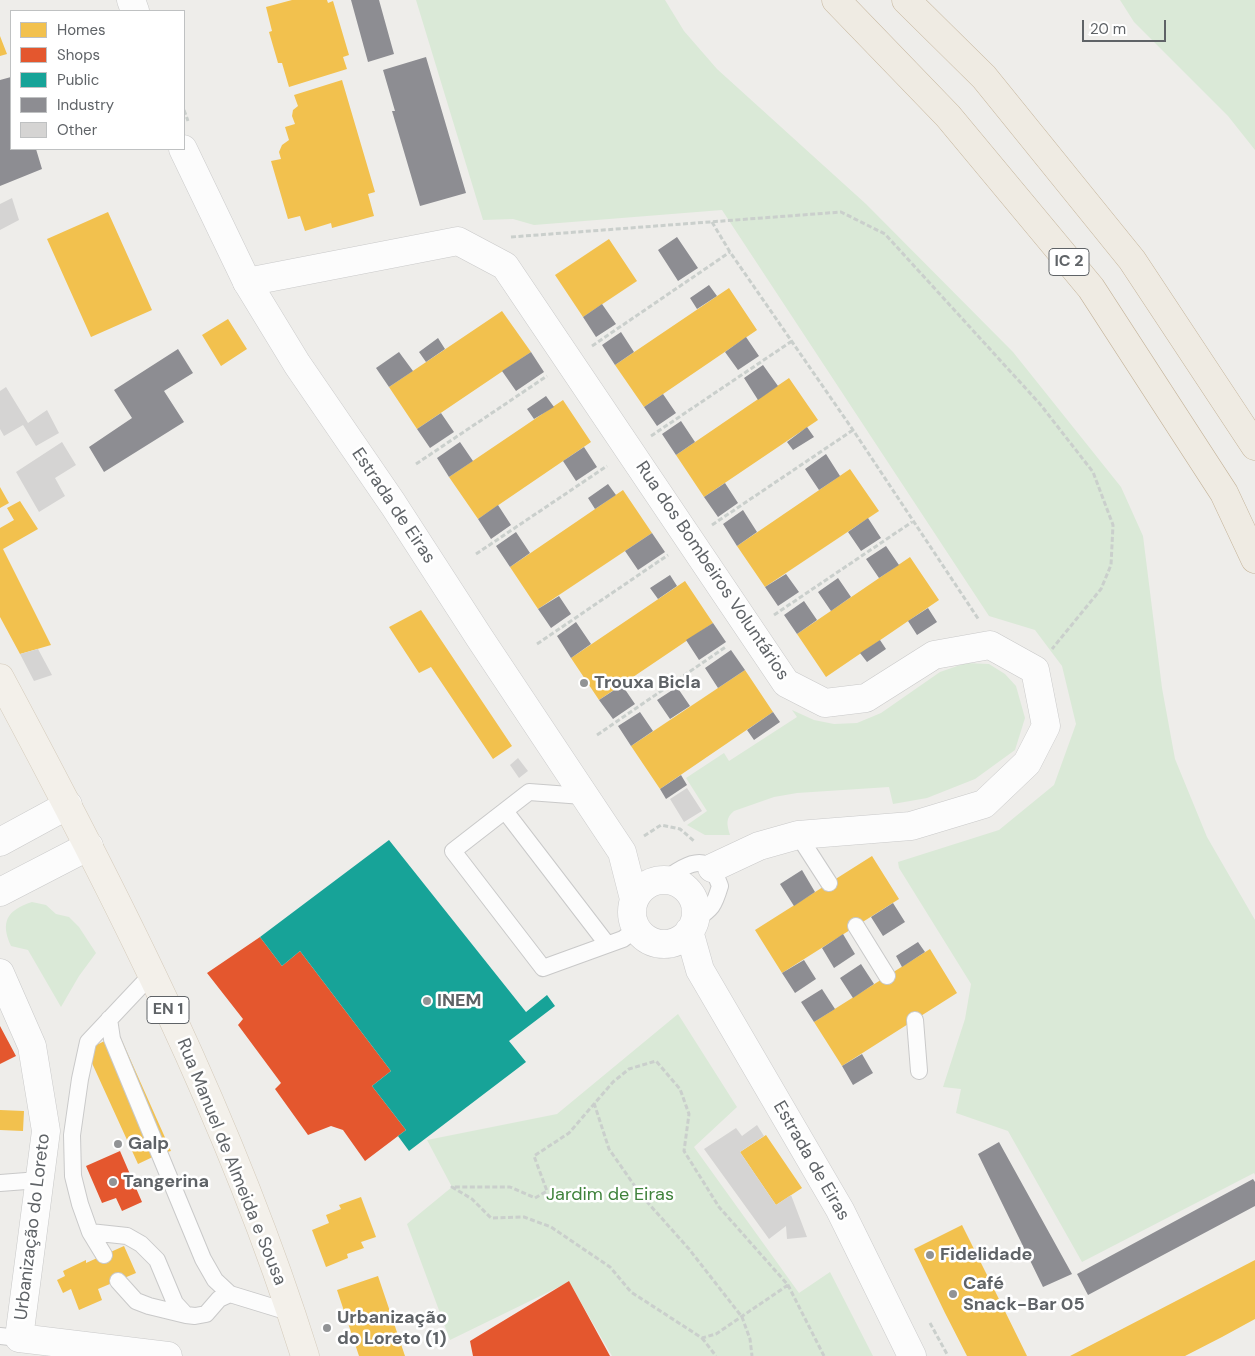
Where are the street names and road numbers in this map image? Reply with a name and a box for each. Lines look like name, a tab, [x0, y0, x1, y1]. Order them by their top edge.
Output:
road number: IC 2	[1049, 248, 1089, 276]
street label: Estrada de Eiras	[346, 444, 440, 568]
street label: Rua dos Bombeiros Voluntários	[631, 457, 793, 685]
road number: EN 1	[147, 996, 189, 1024]
street label: Rua Manuel de Almeida e Sousa	[172, 1035, 290, 1289]
street label: Estrada de Eiras	[768, 1097, 854, 1225]
street label: Urbanização do Loreto	[11, 1132, 55, 1322]

